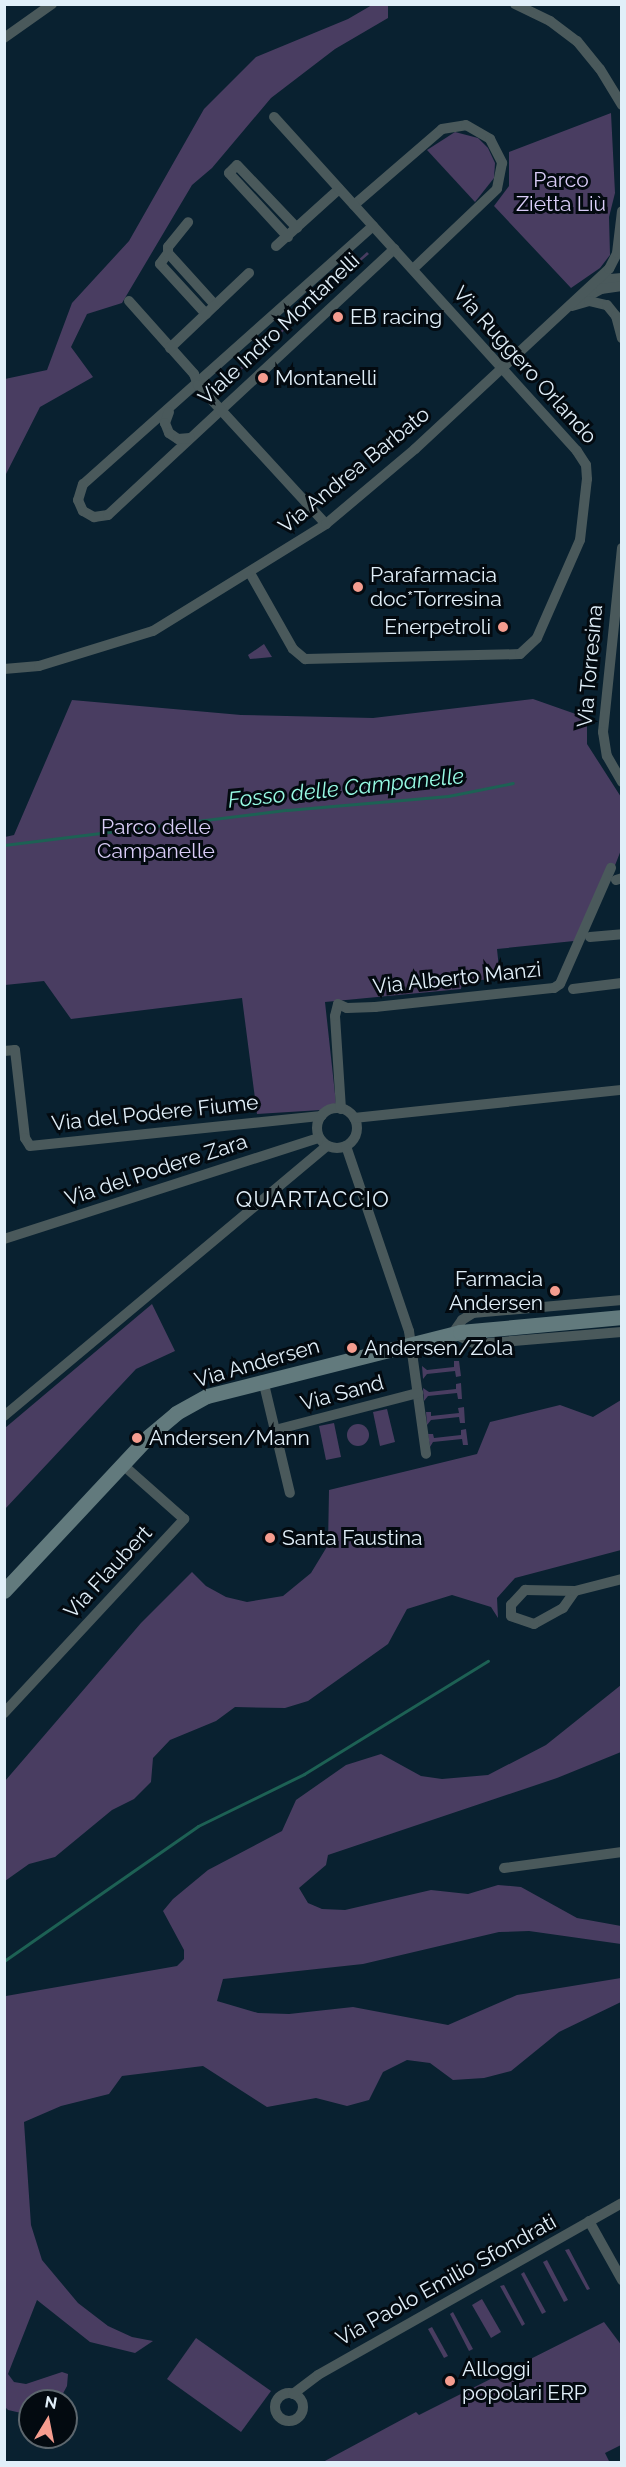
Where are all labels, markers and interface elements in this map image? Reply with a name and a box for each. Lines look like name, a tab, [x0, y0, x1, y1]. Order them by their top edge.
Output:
park label: Parco Zietta Liù	[516, 167, 606, 217]
street label: Viale Indro Montanelli	[193, 248, 365, 410]
street label: Via Ruggero Orlando	[448, 281, 602, 449]
place label: EB racing	[350, 304, 442, 330]
marker: EB racing	[331, 310, 345, 324]
place label: Montanelli	[275, 365, 377, 391]
marker: Montanelli	[256, 371, 270, 385]
street label: Via Andrea Barbato	[273, 401, 435, 539]
place label: Parafarmacia doc*Torresina	[370, 562, 502, 612]
marker: Parafarmacia doc*Torresina	[351, 580, 365, 594]
street label: Via Torresina	[572, 603, 608, 729]
place label: Enerpetroli	[384, 614, 491, 640]
marker: Enerpetroli	[496, 620, 510, 634]
water label: Fosso delle Campanelle	[227, 762, 465, 814]
park label: Parco delle Campanelle	[97, 814, 215, 864]
street label: Via Alberto Manzi	[371, 957, 543, 999]
street label: Via del Podere Fiume	[50, 1090, 260, 1136]
street label: Via del Podere Zara	[61, 1129, 251, 1211]
district label: QUARTACCIO	[236, 1187, 390, 1213]
place label: Farmacia Andersen	[449, 1266, 543, 1316]
marker: Farmacia Andersen	[548, 1284, 562, 1298]
street label: Via Andersen	[191, 1333, 323, 1393]
place label: Andersen/Zola	[364, 1335, 513, 1361]
marker: Andersen/Zola	[345, 1341, 359, 1355]
street label: Via Sand	[298, 1370, 386, 1416]
place label: Andersen/Mann	[149, 1425, 310, 1451]
marker: Andersen/Mann	[130, 1431, 144, 1445]
street label: Via Flaubert	[59, 1521, 157, 1623]
place label: Santa Faustina	[282, 1525, 423, 1551]
marker: Santa Faustina	[263, 1531, 277, 1545]
street label: Via Paolo Emilio Sfondrati	[331, 2209, 561, 2351]
place label: Alloggi popolari ERP	[462, 2356, 587, 2406]
marker: Alloggi popolari ERP	[443, 2374, 457, 2388]
north arrow	[18, 2389, 78, 2449]
text: N	[43, 2392, 59, 2413]

